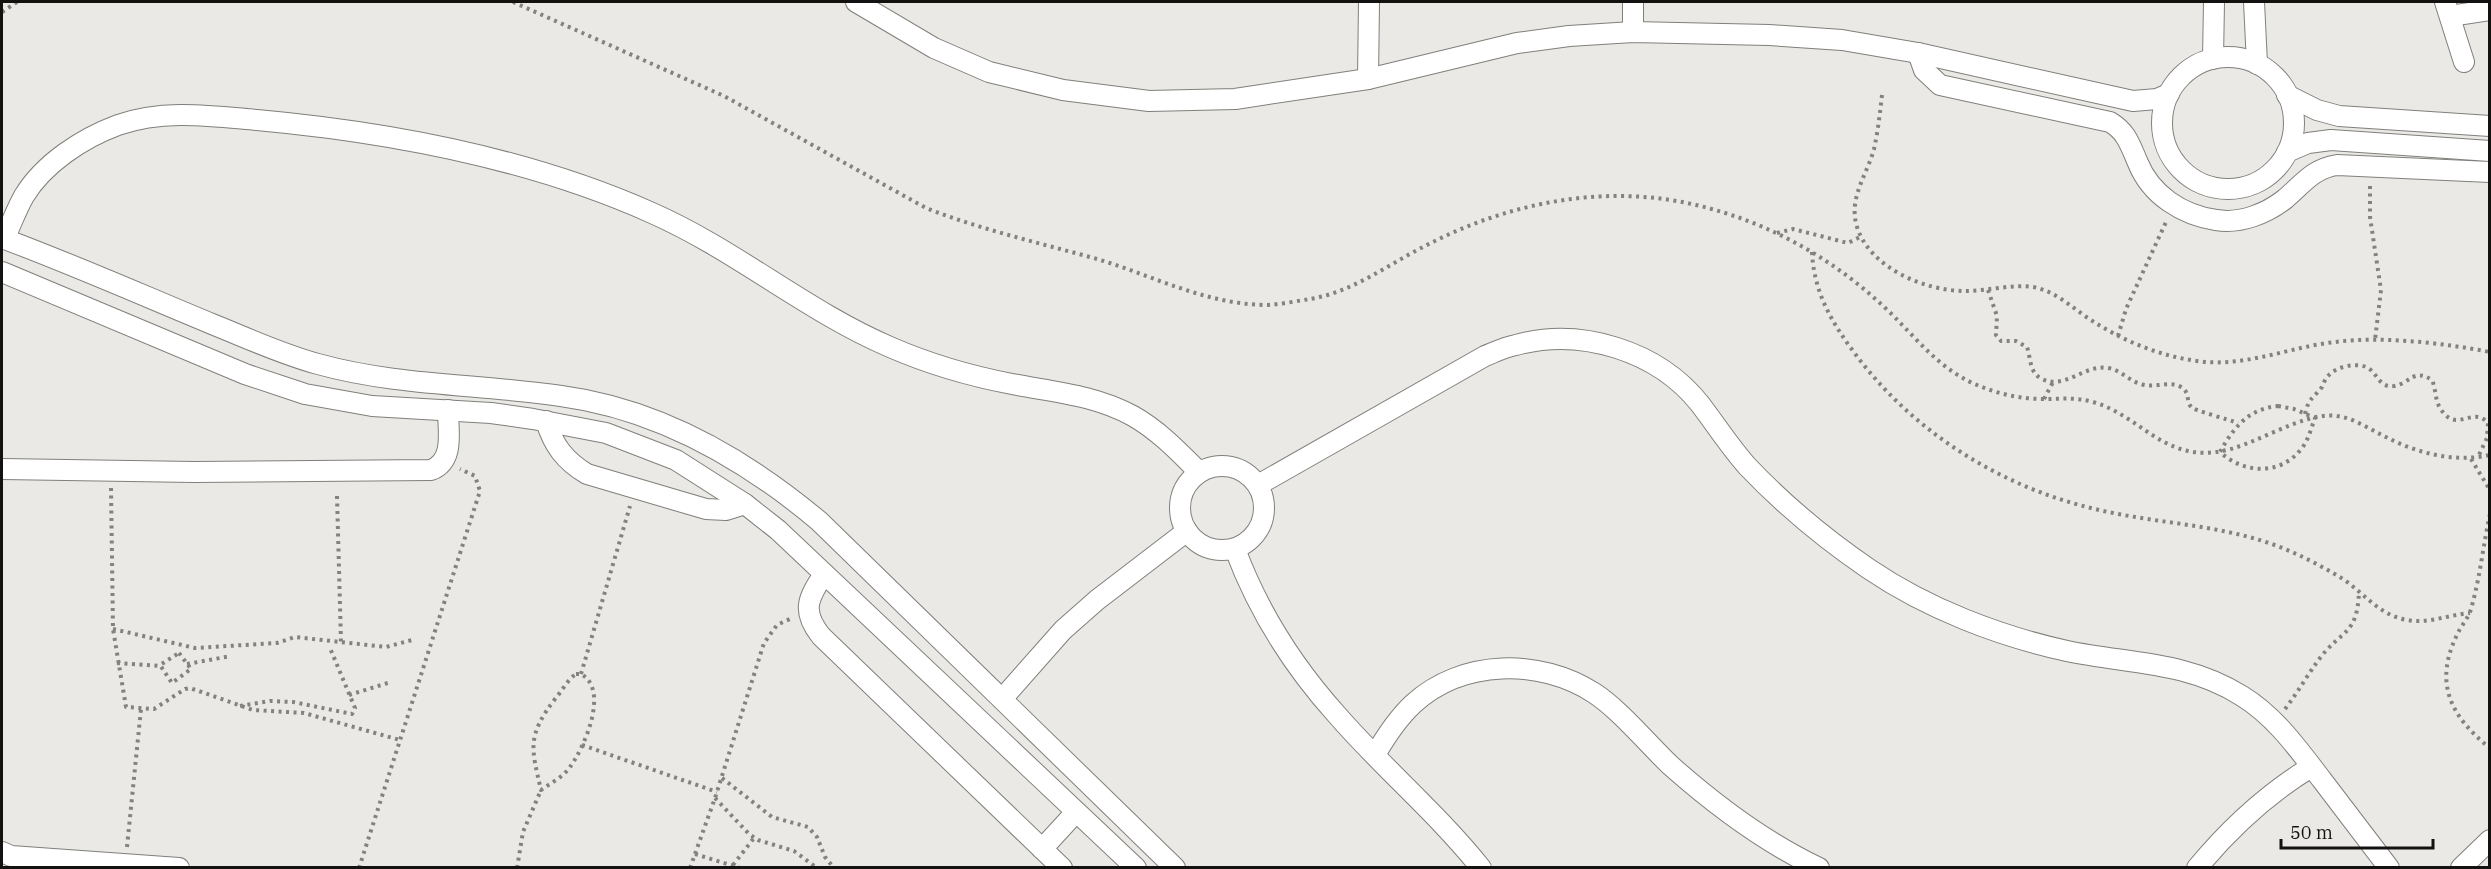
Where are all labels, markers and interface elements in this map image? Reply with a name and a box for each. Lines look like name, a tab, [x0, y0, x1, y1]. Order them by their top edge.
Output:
scale bar	[2281, 812, 2432, 850]
text: 50 m	[2290, 821, 2333, 844]

